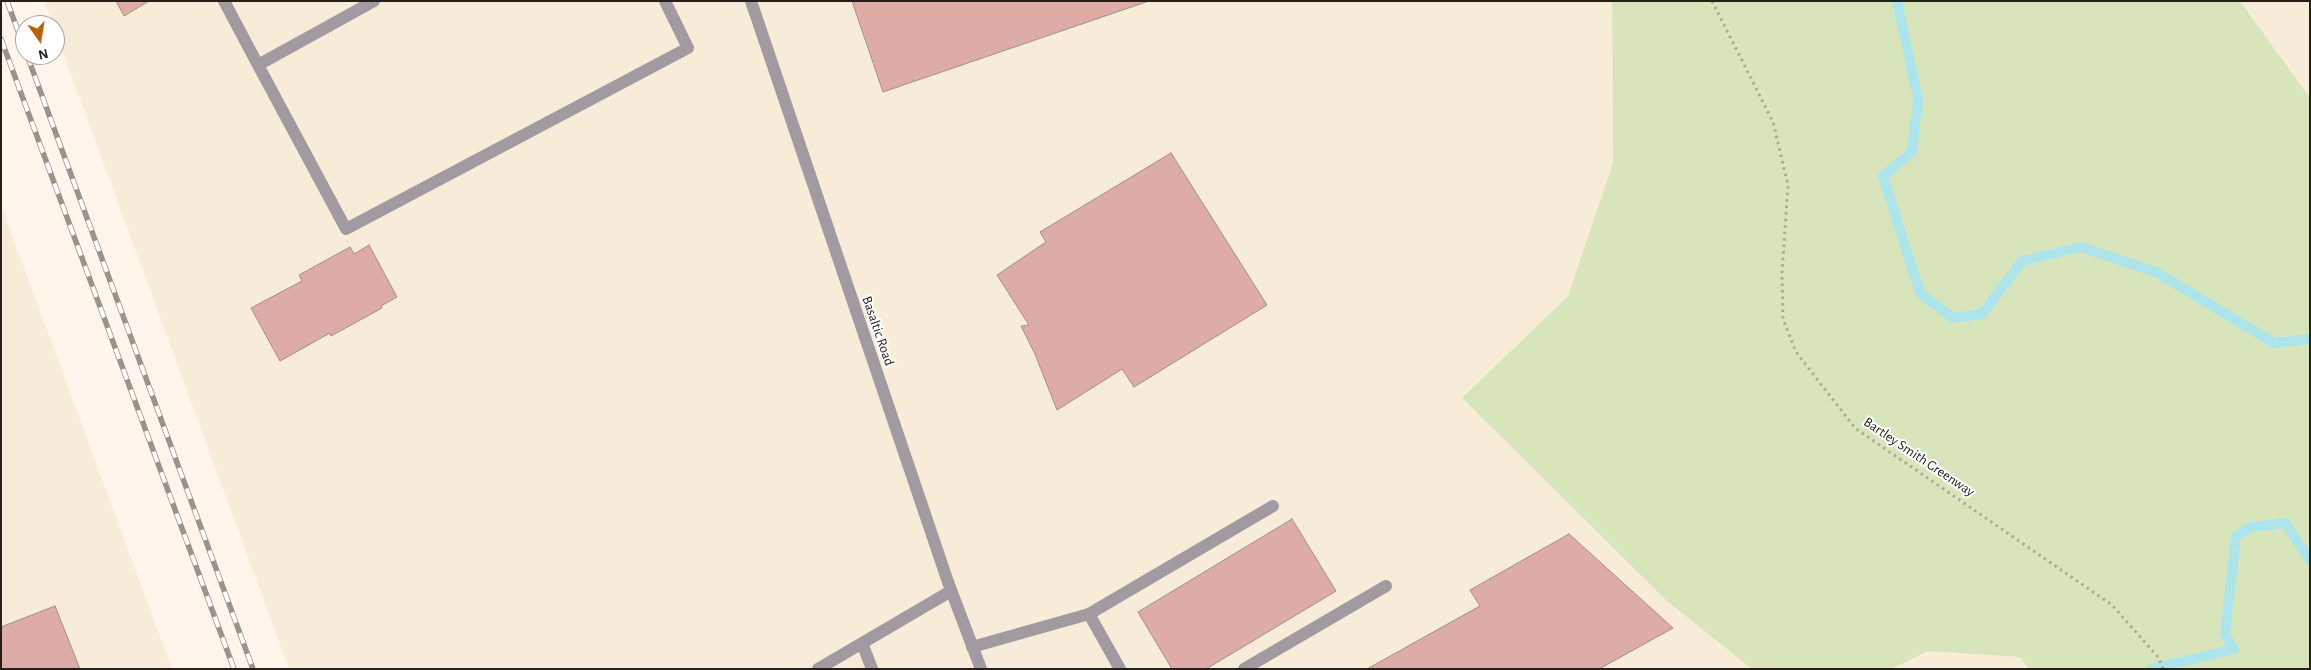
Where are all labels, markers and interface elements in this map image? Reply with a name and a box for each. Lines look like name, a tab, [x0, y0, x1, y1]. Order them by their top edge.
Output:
north arrow	[15, 15, 65, 65]
text: N	[37, 46, 49, 62]
street label: Basaltic Road	[858, 294, 898, 368]
street label: Bartley Smith Greenway	[1860, 414, 1978, 500]

